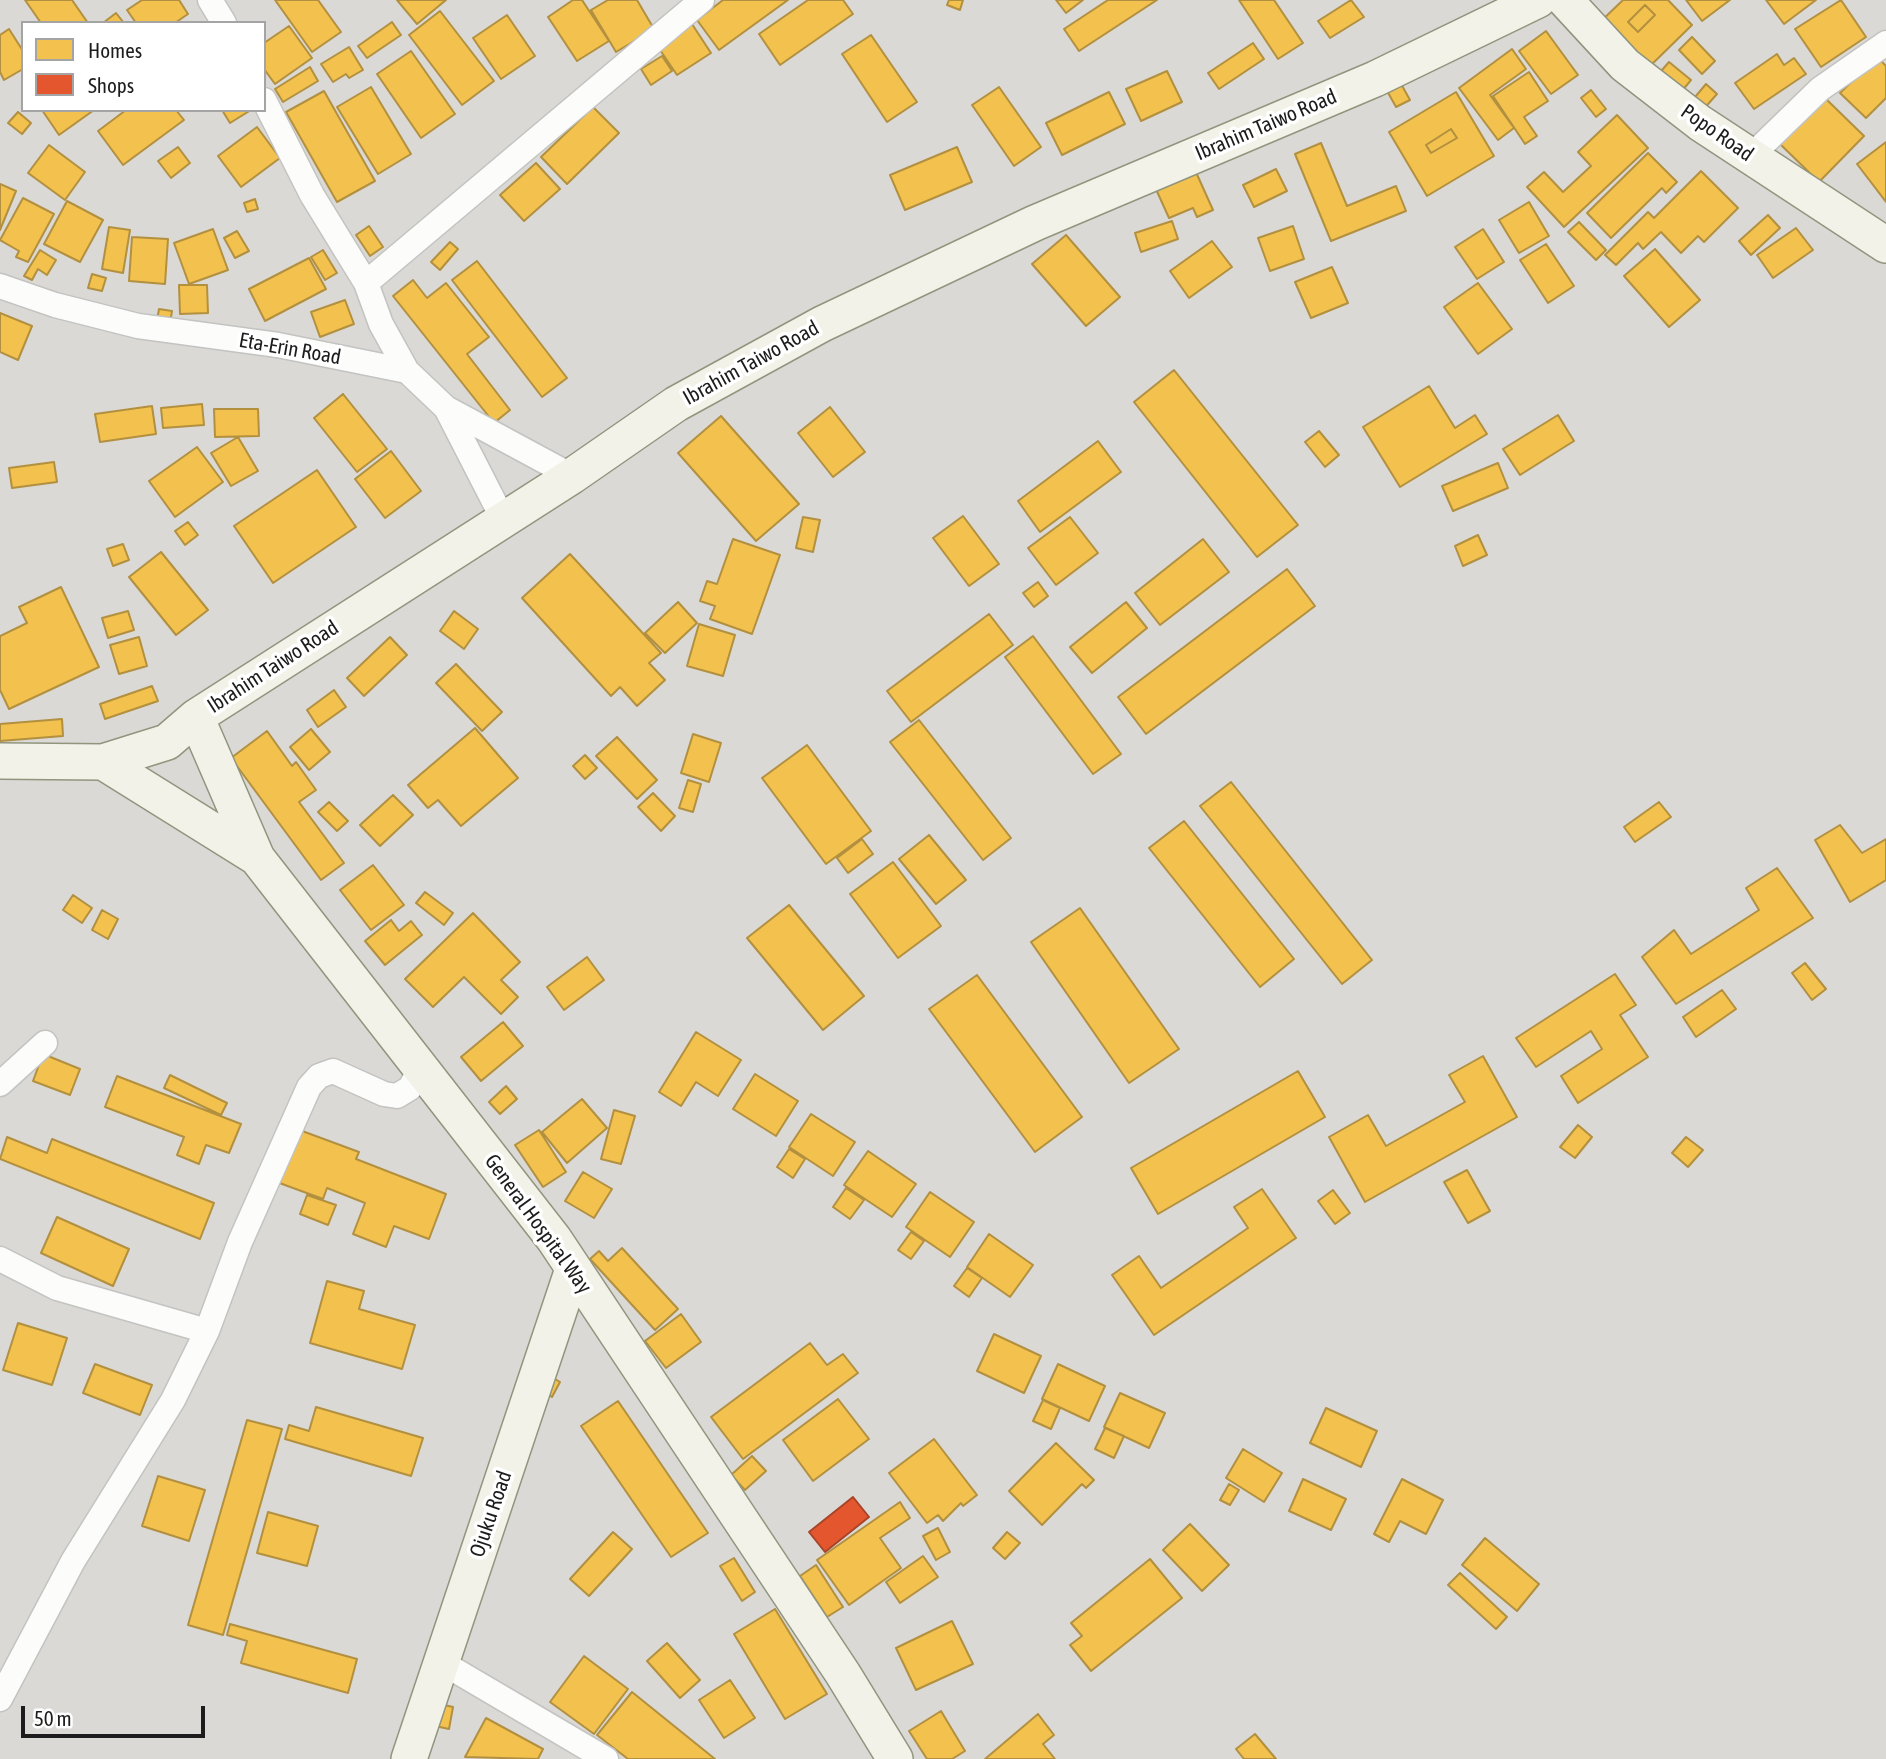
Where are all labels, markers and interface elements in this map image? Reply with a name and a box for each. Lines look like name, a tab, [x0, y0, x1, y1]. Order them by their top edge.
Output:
legend	[21, 21, 266, 112]
text: Homes	[88, 38, 142, 62]
text: Shops	[88, 73, 134, 97]
street label: Ibrahim Taiwo Road	[1191, 84, 1341, 166]
street label: Popo Road	[1676, 99, 1758, 167]
street label: Ibrahim Taiwo Road	[679, 315, 823, 411]
street label: Eta-Erin Road	[237, 328, 343, 370]
street label: Ibrahim Taiwo Road	[203, 615, 343, 719]
street label: General Hospital Way	[479, 1149, 597, 1299]
street label: Ojuku Road	[465, 1468, 517, 1560]
scale bar	[24, 1692, 208, 1736]
text: 50 m	[34, 1706, 72, 1730]

